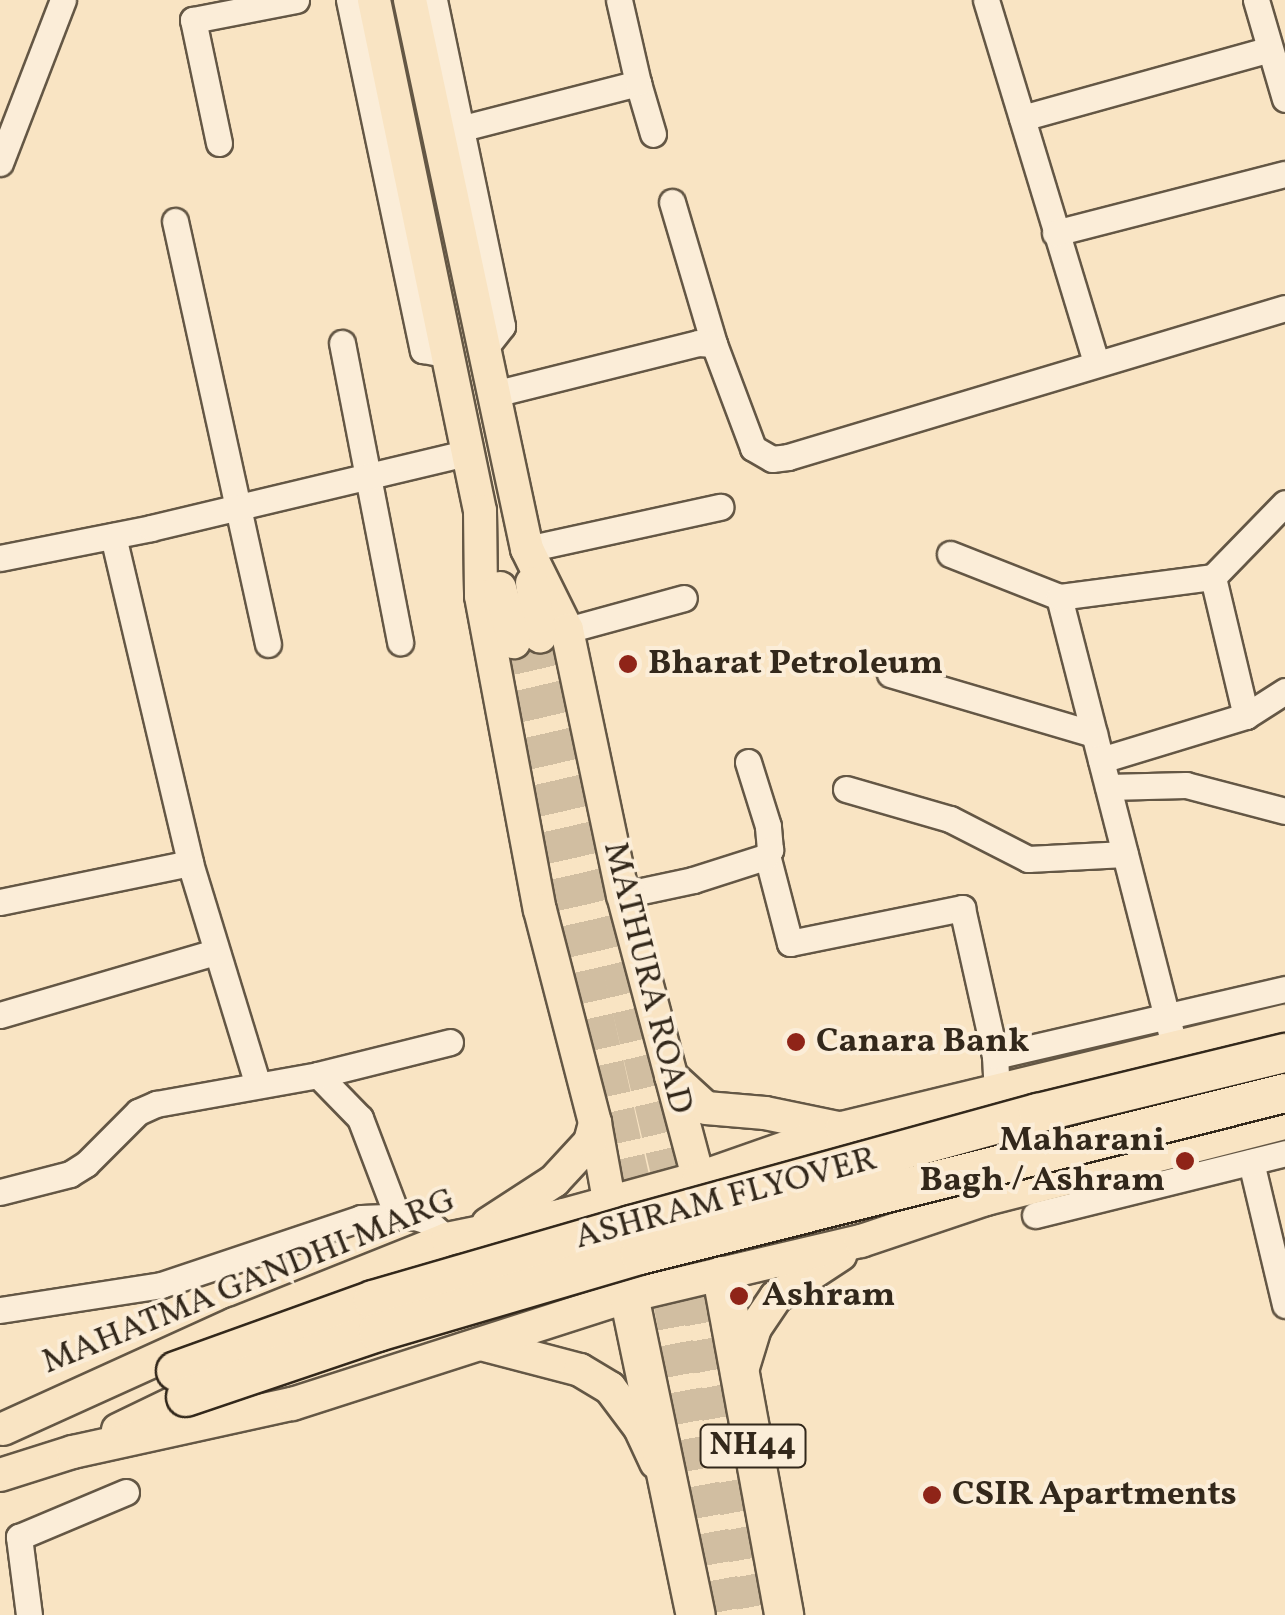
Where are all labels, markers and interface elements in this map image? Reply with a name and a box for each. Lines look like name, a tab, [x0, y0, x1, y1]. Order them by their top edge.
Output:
place label: Bharat Petroleum	[648, 643, 943, 685]
marker: Bharat Petroleum	[617, 653, 639, 675]
street label: MATHURA ROAD	[593, 838, 701, 1118]
place label: Canara Bank	[816, 1021, 1029, 1063]
marker: Canara Bank	[785, 1031, 807, 1053]
place label: Maharani Bagh / Ashram	[920, 1120, 1165, 1202]
street label: ASHRAM FLYOVER	[570, 1138, 882, 1260]
marker: Maharani Bagh / Ashram	[1174, 1150, 1196, 1172]
street label: MAHATMA GANDHI MARG	[36, 1180, 462, 1384]
place label: Ashram	[762, 1275, 895, 1317]
marker: Ashram	[726, 1283, 752, 1309]
road number: NH44	[698, 1419, 808, 1473]
place label: CSIR Apartments	[952, 1474, 1237, 1516]
marker: CSIR Apartments	[921, 1484, 943, 1506]

